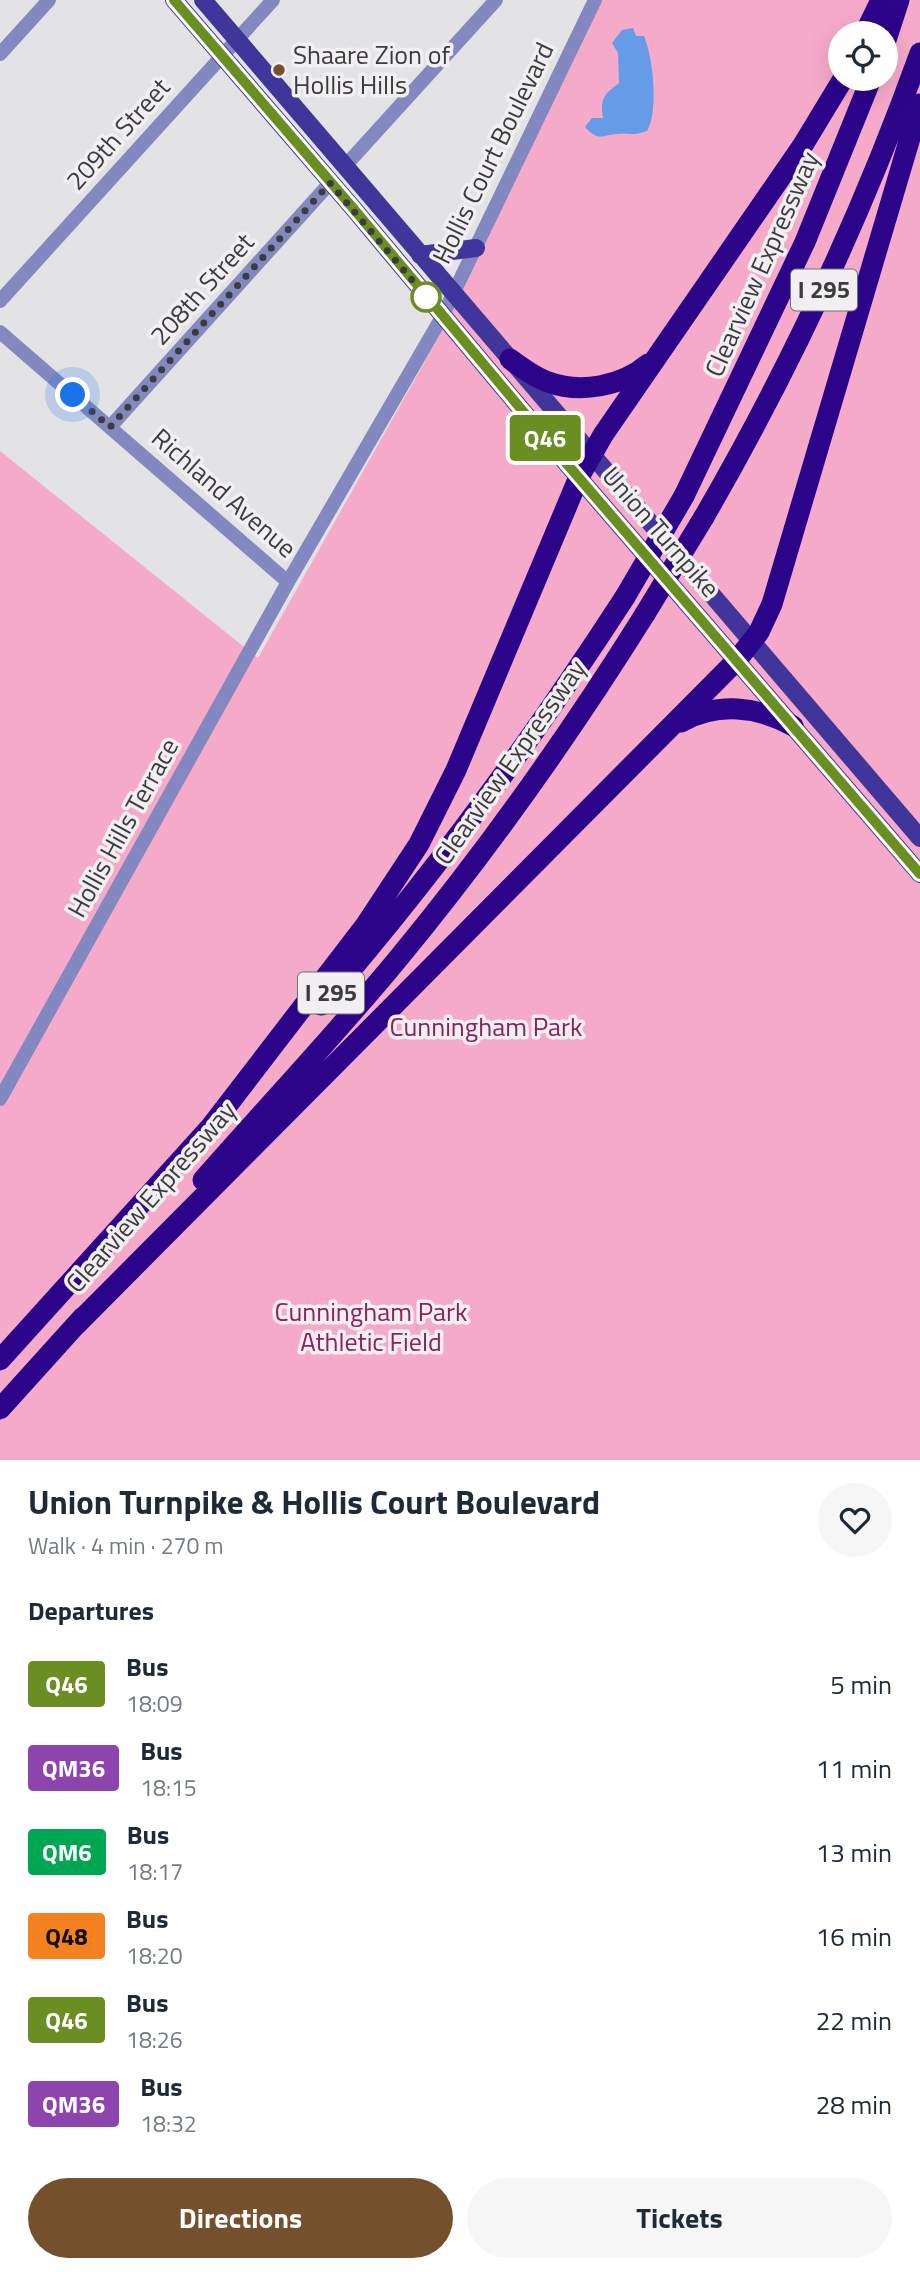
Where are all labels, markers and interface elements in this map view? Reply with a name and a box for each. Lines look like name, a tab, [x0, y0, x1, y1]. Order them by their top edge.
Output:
map controls	[828, 21, 898, 91]
button: locate	[828, 21, 898, 91]
place label: Shaare Zion of Hollis Hills	[293, 35, 450, 104]
street label: Hollis Court Boulevard	[422, 35, 563, 270]
marker: Shaare Zion of Hollis Hills	[271, 62, 287, 78]
street label: 209th Street	[56, 69, 179, 199]
street label: Clearview Expressway	[694, 145, 829, 383]
street label: 208th Street	[140, 224, 263, 354]
road number: I 295	[791, 270, 857, 310]
unlabelled marker	[411, 282, 441, 312]
your location	[55, 377, 90, 412]
line badge: Q46	[505, 415, 585, 461]
street label: Richland Avenue	[143, 419, 305, 567]
text: Q46	[524, 420, 566, 456]
street label: Union Turnpike	[593, 458, 729, 606]
street label: Clearview Expressway	[424, 651, 595, 872]
street label: Hollis Hills Terrace	[57, 731, 188, 924]
road number: I 295	[298, 973, 364, 1014]
park label: Cunningham Park	[390, 1007, 582, 1046]
street label: Clearview Expressway	[56, 1092, 245, 1301]
park label: Cunningham Park Athletic Field	[275, 1292, 467, 1361]
text: Union Turnpike & Hollis Court Boulevard	[28, 1477, 600, 1527]
button: heart	[818, 1483, 892, 1557]
text: Walk · 4 min · 270 m	[28, 1528, 224, 1563]
text: Departures	[28, 1591, 154, 1630]
text: Bus	[126, 1647, 168, 1686]
text: 5 min	[830, 1665, 892, 1704]
text: Q46	[45, 1666, 88, 1702]
text: 18:09	[126, 1686, 183, 1721]
text: Bus	[140, 1731, 183, 1770]
text: 11 min	[816, 1749, 892, 1788]
text: QM36	[42, 1750, 105, 1786]
text: 18:15	[140, 1770, 197, 1805]
text: Bus	[127, 1815, 169, 1854]
text: 13 min	[816, 1833, 892, 1872]
text: QM6	[42, 1834, 92, 1870]
text: 18:17	[127, 1854, 183, 1889]
text: Bus	[126, 1899, 168, 1938]
text: 16 min	[816, 1917, 892, 1956]
text: Q48	[45, 1918, 88, 1954]
text: 18:20	[126, 1938, 183, 1973]
text: Bus	[126, 1983, 168, 2022]
text: 22 min	[816, 2001, 892, 2040]
text: Q46	[45, 2002, 88, 2038]
text: 18:26	[126, 2022, 183, 2057]
text: Bus	[140, 2067, 183, 2106]
text: 28 min	[816, 2085, 892, 2124]
text: QM36	[42, 2086, 105, 2122]
text: 18:32	[140, 2106, 197, 2141]
button: Directions	[28, 2178, 453, 2258]
button: Tickets	[467, 2178, 892, 2258]

